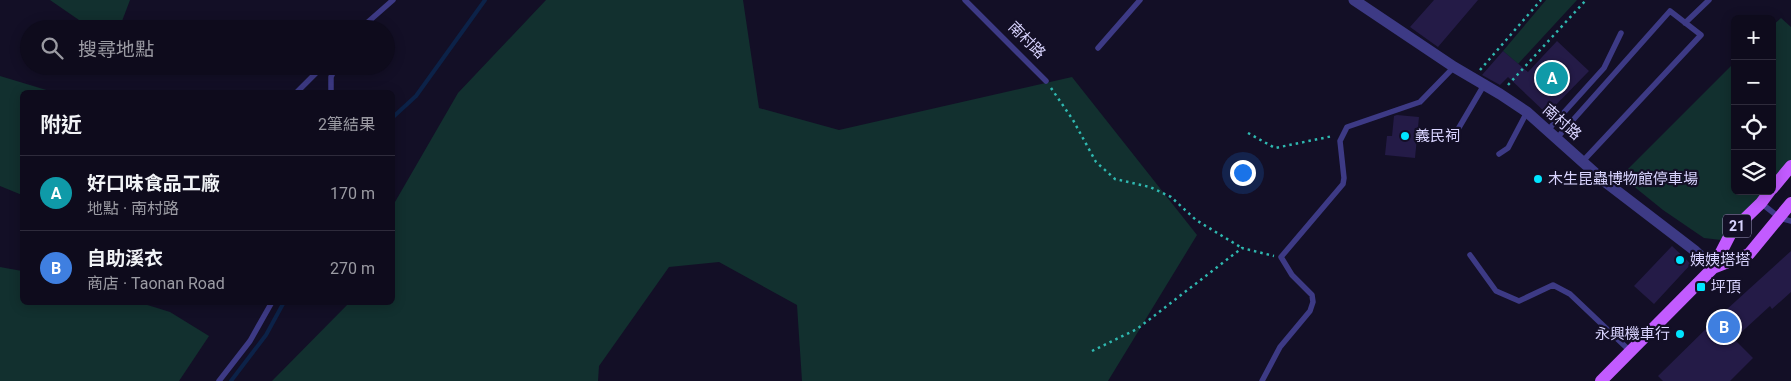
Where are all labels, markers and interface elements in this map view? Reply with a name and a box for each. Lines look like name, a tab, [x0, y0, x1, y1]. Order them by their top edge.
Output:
map controls	[1731, 15, 1776, 195]
button: +	[1731, 15, 1776, 60]
street label: 南村路	[1005, 18, 1049, 62]
search box	[20, 20, 395, 75]
icon: search	[38, 34, 66, 62]
text: 搜尋地點	[78, 38, 154, 61]
pin: A	[1536, 59, 1568, 97]
button: −	[1731, 60, 1776, 105]
street label: 南村路	[1539, 100, 1585, 144]
button: locate	[1731, 105, 1776, 150]
text: 附近	[40, 113, 82, 137]
text: 2筆結果	[318, 115, 375, 134]
place label: 義民祠	[1415, 127, 1460, 145]
marker: 義民祠	[1399, 130, 1411, 142]
button: layers	[1731, 150, 1776, 195]
your location	[1230, 160, 1256, 186]
place label: 木生昆蟲博物館停車場	[1548, 170, 1698, 188]
text: 好口味食品工廠	[87, 172, 220, 195]
marker: 木生昆蟲博物館停車場	[1532, 173, 1544, 185]
text: A	[51, 184, 61, 203]
text: 170 m	[330, 184, 375, 203]
text: 地點 · 南村路	[87, 199, 179, 218]
road number: 21	[1723, 215, 1751, 238]
text: 自助溪衣	[87, 247, 163, 270]
place label: 姨姨塔塔	[1690, 251, 1750, 269]
marker: 姨姨塔塔	[1674, 254, 1686, 266]
text: B	[51, 259, 61, 278]
text: 270 m	[330, 259, 375, 278]
text: 商店 · Taonan Road	[87, 274, 225, 293]
place label: 坪頂	[1711, 278, 1741, 296]
marker: 坪頂	[1695, 281, 1707, 293]
pin: B	[1708, 308, 1740, 346]
place label: 永興機車行	[1595, 325, 1670, 343]
marker: 永興機車行	[1674, 328, 1686, 340]

